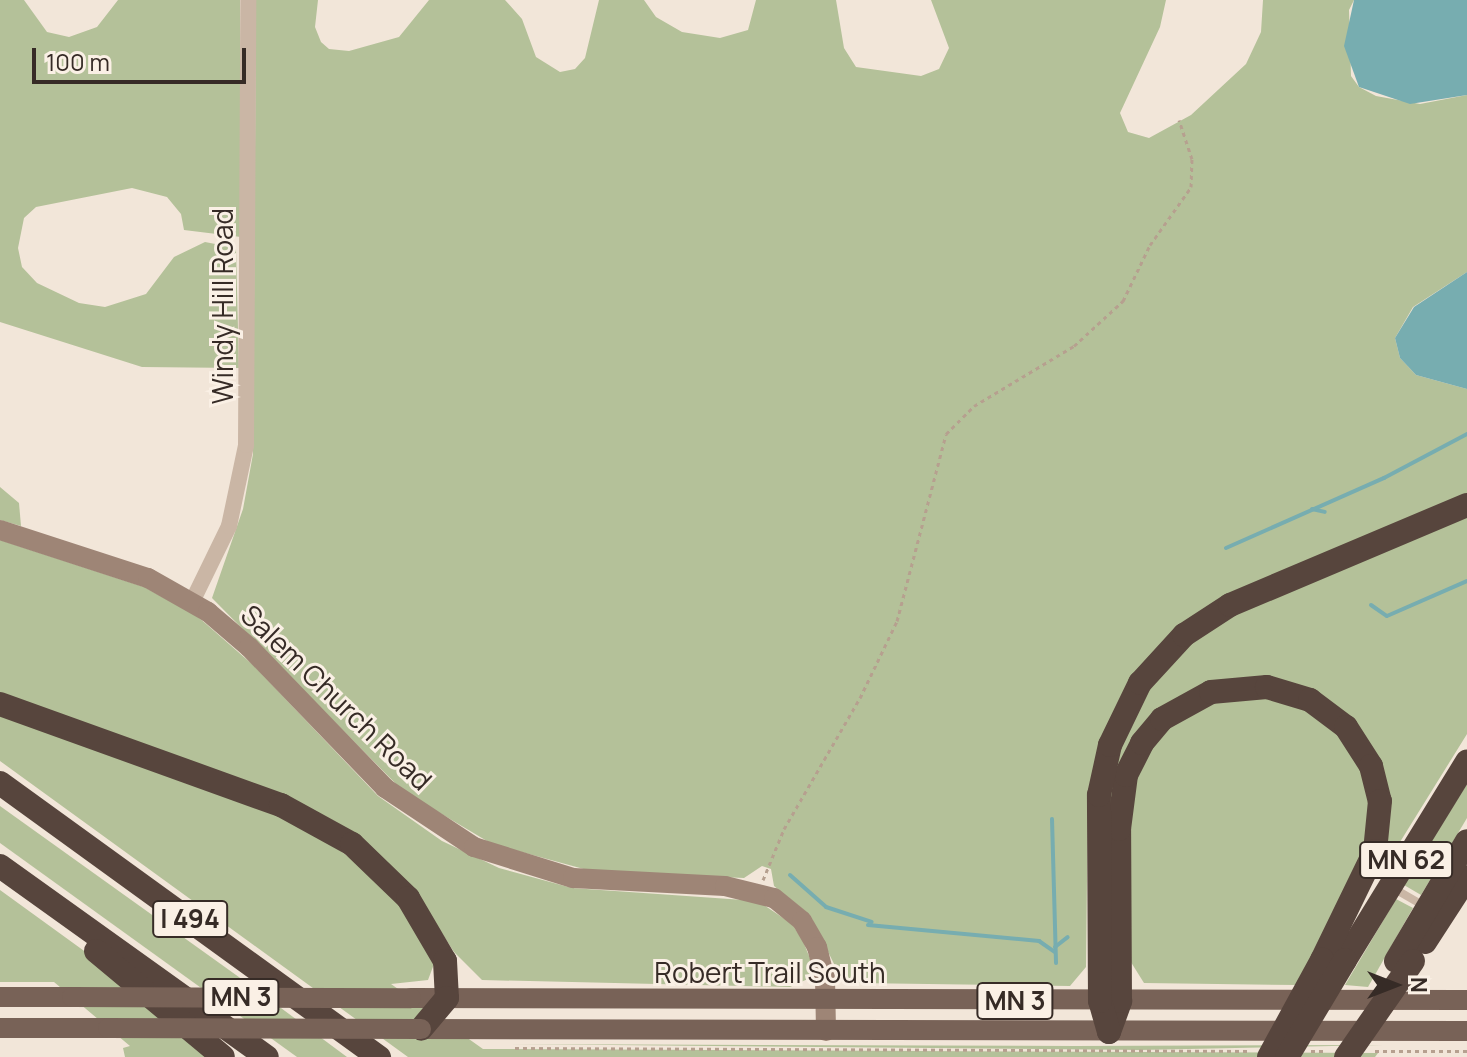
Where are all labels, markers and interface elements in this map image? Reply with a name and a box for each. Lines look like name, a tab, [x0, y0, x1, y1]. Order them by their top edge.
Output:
scale bar	[36, 32, 250, 82]
text: 100 m	[46, 45, 110, 78]
street label: Windy Hill Road	[205, 208, 239, 404]
street label: Salem Church Road	[235, 597, 439, 797]
road number: MN 62	[1358, 838, 1454, 882]
road number: I 494	[152, 897, 228, 941]
north arrow	[1355, 945, 1435, 1025]
street label: Robert Trail South	[654, 955, 886, 989]
road number: MN 3	[201, 975, 281, 1019]
text: N	[1404, 977, 1434, 993]
road number: MN 3	[975, 979, 1055, 1023]

